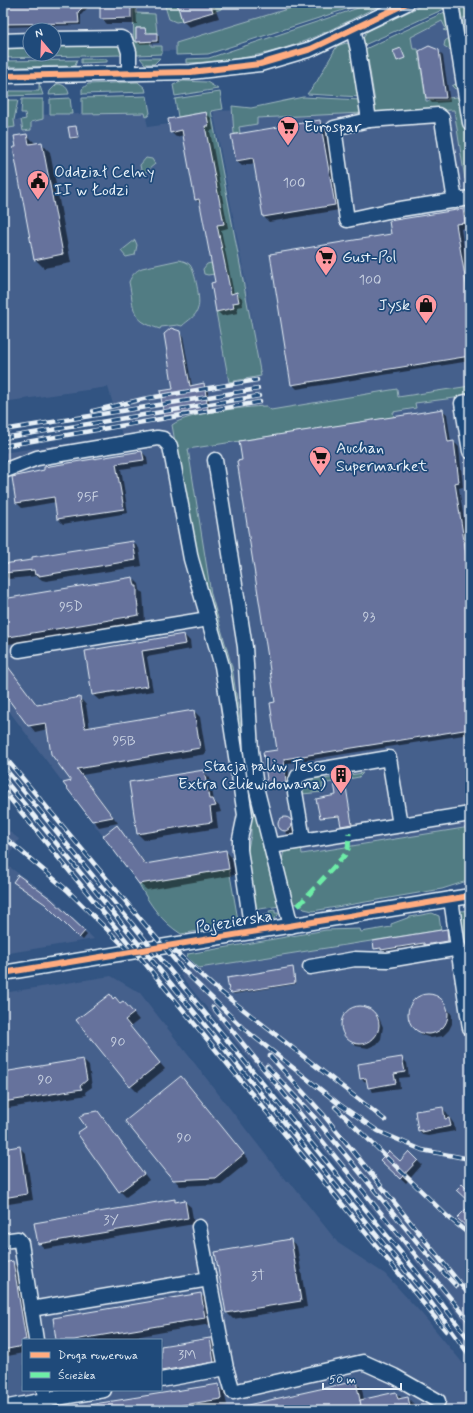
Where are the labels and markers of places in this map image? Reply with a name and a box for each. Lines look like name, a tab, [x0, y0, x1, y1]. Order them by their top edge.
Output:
supermarket icon: Eurospar	[275, 114, 301, 147]
place label: Eurospar	[304, 117, 362, 138]
place label: Oddział Celny II w Łodzi	[54, 162, 155, 201]
public building icon: Oddział Celny II w Łodzi	[25, 168, 51, 201]
supermarket icon: Gust-Pol	[313, 244, 339, 277]
place label: Gust-Pol	[342, 247, 396, 268]
shop icon: Jysk	[413, 292, 439, 325]
place label: Jysk	[378, 295, 410, 316]
place label: Auchan Supermarket	[336, 438, 428, 477]
supermarket icon: Auchan Supermarket	[307, 444, 333, 477]
place label: Stacja paliw Tesco Extra (zlikwidowana)	[178, 756, 326, 795]
building icon: Stacja paliw Tesco Extra (zlikwidowana)	[328, 762, 354, 795]

